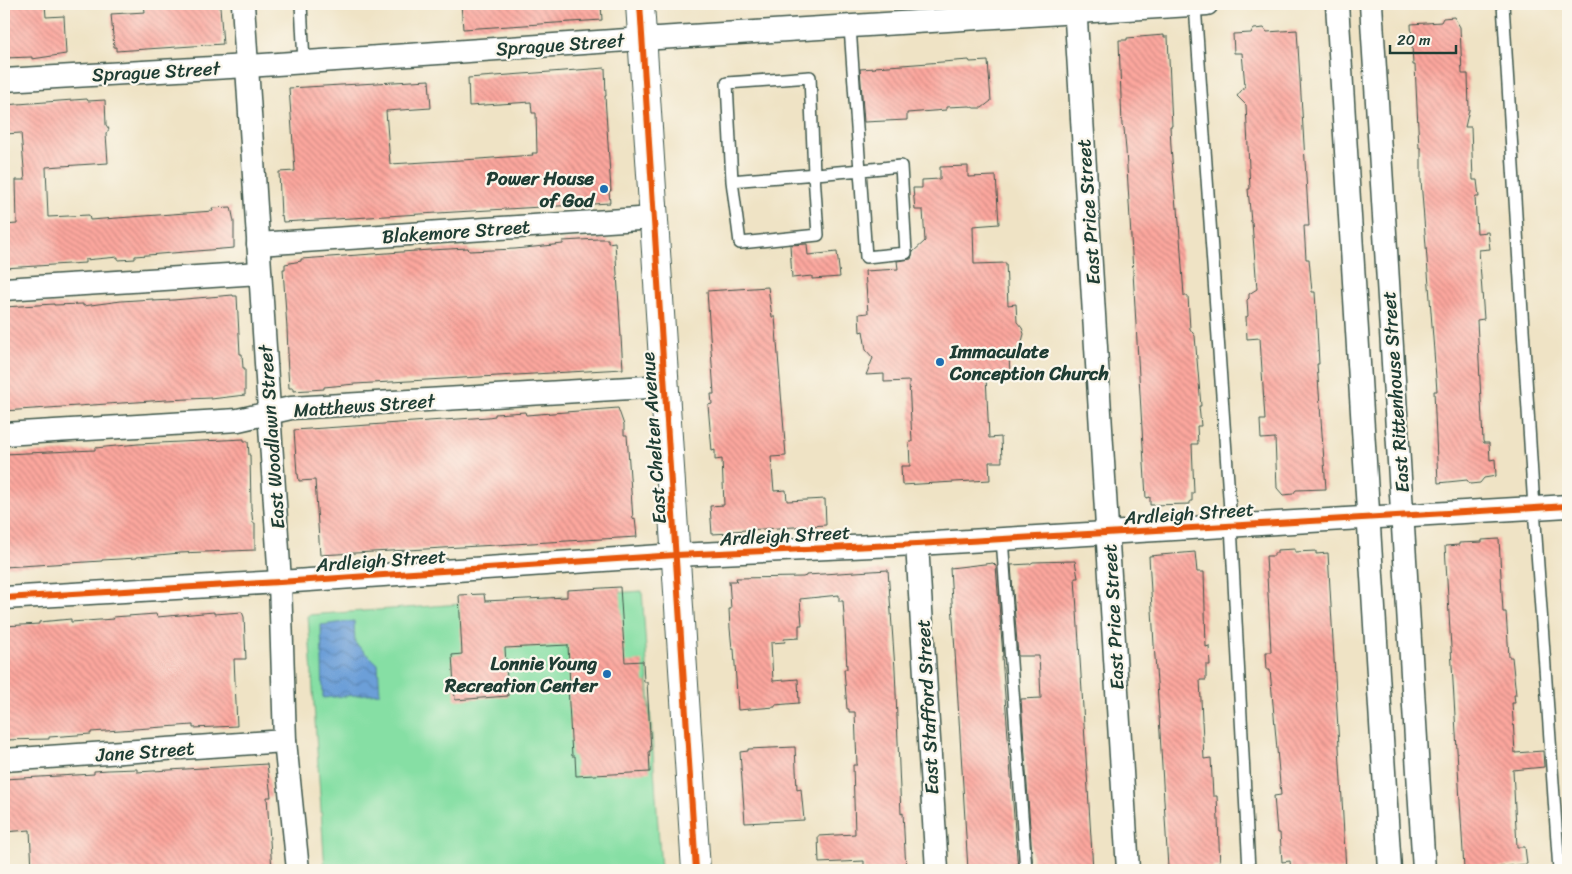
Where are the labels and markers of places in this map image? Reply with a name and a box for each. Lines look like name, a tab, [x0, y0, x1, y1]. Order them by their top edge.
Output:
place label: Power House of God	[487, 162, 596, 217]
marker: Power House of God	[598, 183, 610, 195]
place label: Immaculate Conception Church	[949, 335, 1109, 390]
marker: Immaculate Conception Church	[934, 356, 946, 368]
place label: Lonnie Young Recreation Center	[444, 647, 599, 702]
marker: Lonnie Young Recreation Center	[601, 668, 613, 680]

